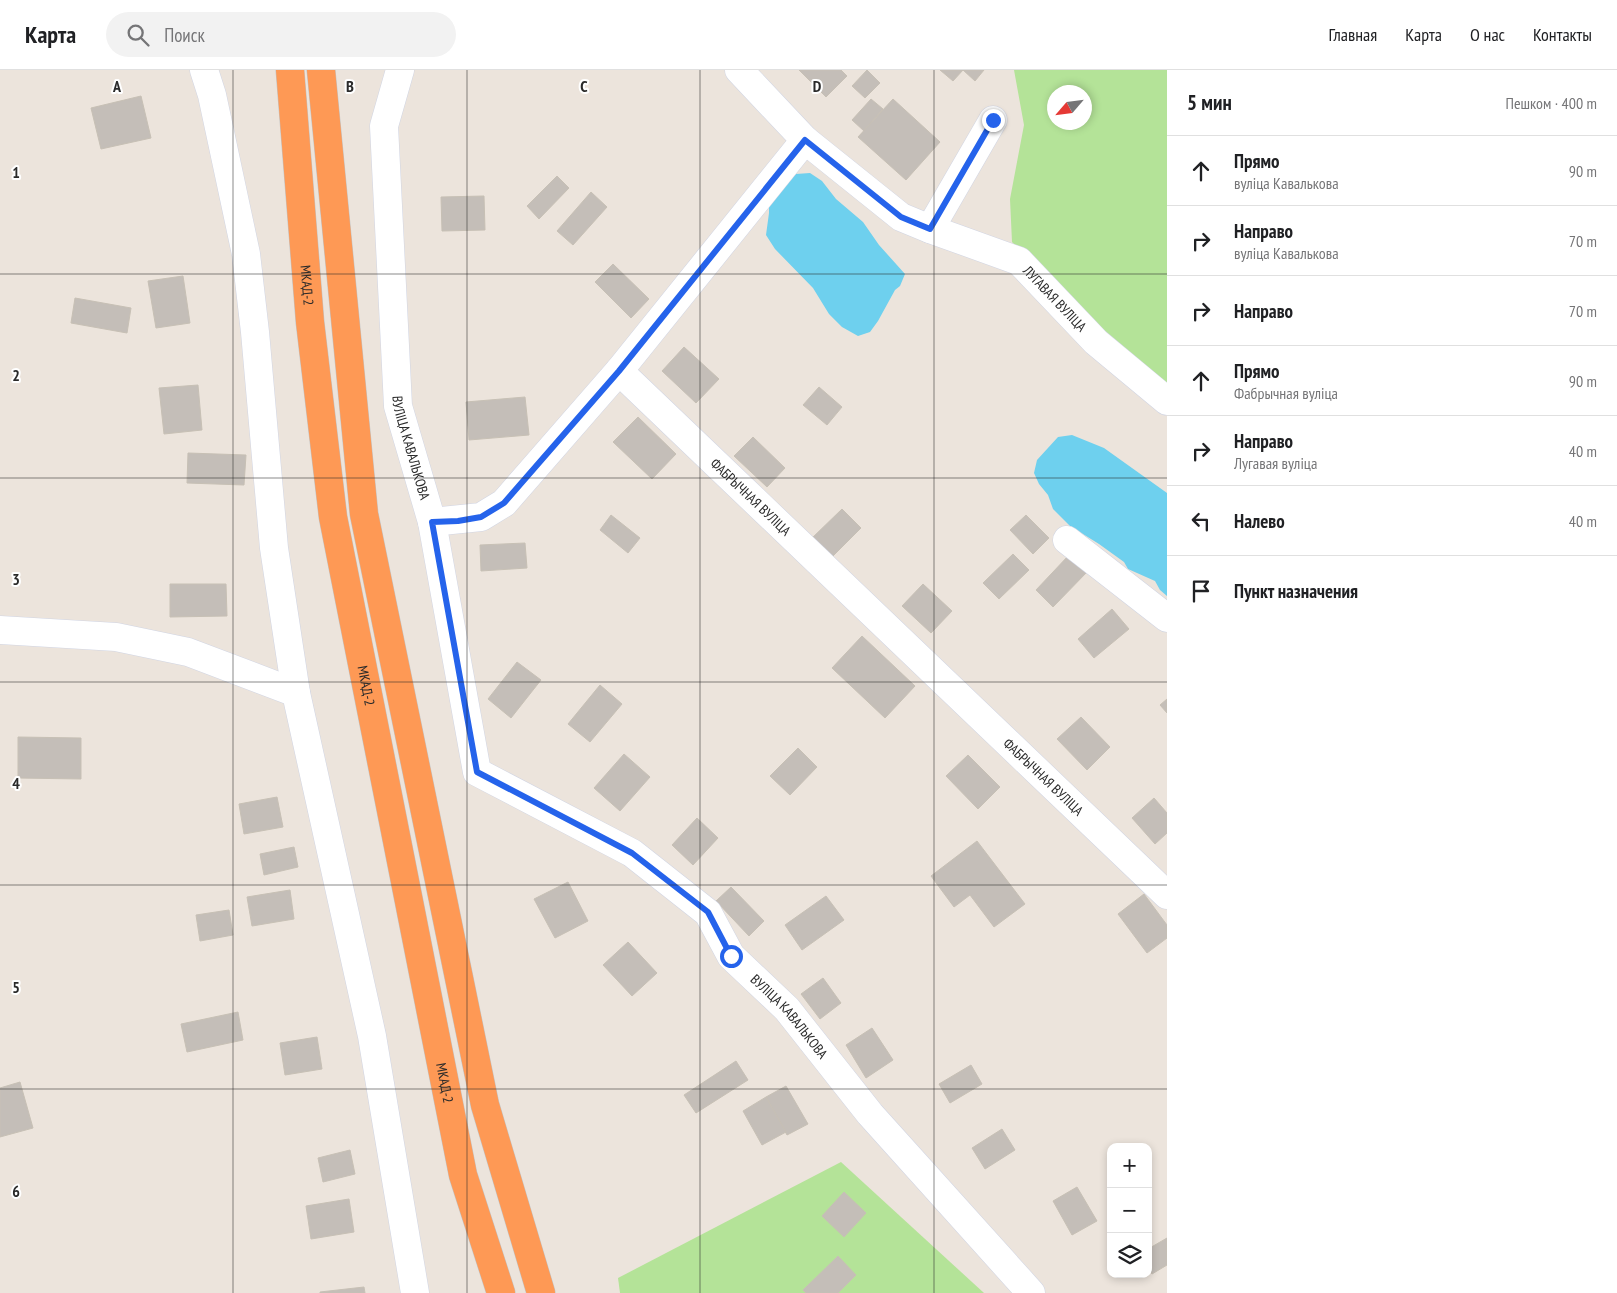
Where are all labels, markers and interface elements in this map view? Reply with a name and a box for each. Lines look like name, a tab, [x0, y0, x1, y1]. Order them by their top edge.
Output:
search box	[106, 12, 456, 57]
text: Карта	[25, 19, 76, 50]
icon: search	[124, 21, 152, 49]
text: Поиск	[164, 23, 205, 47]
text: Главная	[1329, 23, 1377, 46]
text: Карта	[1405, 23, 1442, 46]
text: О нас	[1470, 23, 1505, 46]
text: Контакты	[1533, 23, 1592, 46]
text: A	[112, 76, 122, 96]
text: B	[346, 76, 354, 96]
text: C	[580, 76, 588, 96]
text: D	[813, 76, 822, 96]
north arrow	[1047, 85, 1092, 130]
text: 5 мин	[1187, 89, 1232, 116]
text: Пешком · 400 m	[1506, 93, 1597, 113]
route end	[982, 109, 1005, 132]
text: Прямо	[1234, 149, 1279, 173]
icon: ahead	[1187, 157, 1215, 185]
text: 90 m	[1569, 161, 1597, 181]
text: 1	[12, 162, 20, 182]
text: вуліца Кавалькова	[1234, 173, 1339, 193]
text: Направо	[1234, 219, 1293, 243]
icon: right	[1187, 227, 1215, 255]
text: 70 m	[1569, 231, 1597, 251]
text: вуліца Кавалькова	[1234, 243, 1339, 263]
street label: ЛУГАВАЯ ВУЛІЦА	[1019, 261, 1091, 336]
street label: МКАД-2	[297, 265, 318, 306]
icon: right	[1187, 297, 1215, 325]
text: Направо	[1234, 299, 1293, 323]
text: 70 m	[1569, 301, 1597, 321]
text: Прямо	[1234, 359, 1279, 383]
text: 2	[12, 365, 20, 385]
icon: ahead	[1187, 367, 1215, 395]
text: 90 m	[1569, 371, 1597, 391]
text: Фабрычная вуліца	[1234, 383, 1338, 403]
street label: ВУЛІЦА КАВАЛЬКОВА	[388, 395, 434, 502]
text: Направо	[1234, 429, 1293, 453]
icon: right	[1187, 437, 1215, 465]
text: 40 m	[1569, 441, 1597, 461]
text: Лугавая вуліца	[1234, 453, 1317, 473]
street label: ФАБРЫЧНАЯ ВУЛІЦА	[707, 454, 795, 540]
icon: left	[1187, 507, 1215, 535]
text: Налево	[1234, 509, 1285, 533]
text: 40 m	[1569, 511, 1597, 531]
text: 3	[12, 569, 20, 589]
icon: arrive	[1187, 577, 1215, 605]
text: Пункт назначения	[1234, 579, 1358, 603]
street label: МКАД-2	[354, 664, 379, 707]
street label: ФАБРЫЧНАЯ ВУЛІЦА	[999, 734, 1088, 820]
text: 4	[12, 773, 20, 793]
route start	[720, 945, 743, 968]
street label: ВУЛІЦА КАВАЛЬКОВА	[747, 970, 832, 1062]
text: 5	[12, 977, 20, 997]
street label: МКАД-2	[432, 1061, 458, 1104]
map controls	[1107, 1143, 1152, 1278]
button: +	[1107, 1143, 1152, 1188]
text: 6	[12, 1181, 20, 1201]
button: −	[1107, 1188, 1152, 1233]
button: layers	[1107, 1233, 1152, 1278]

